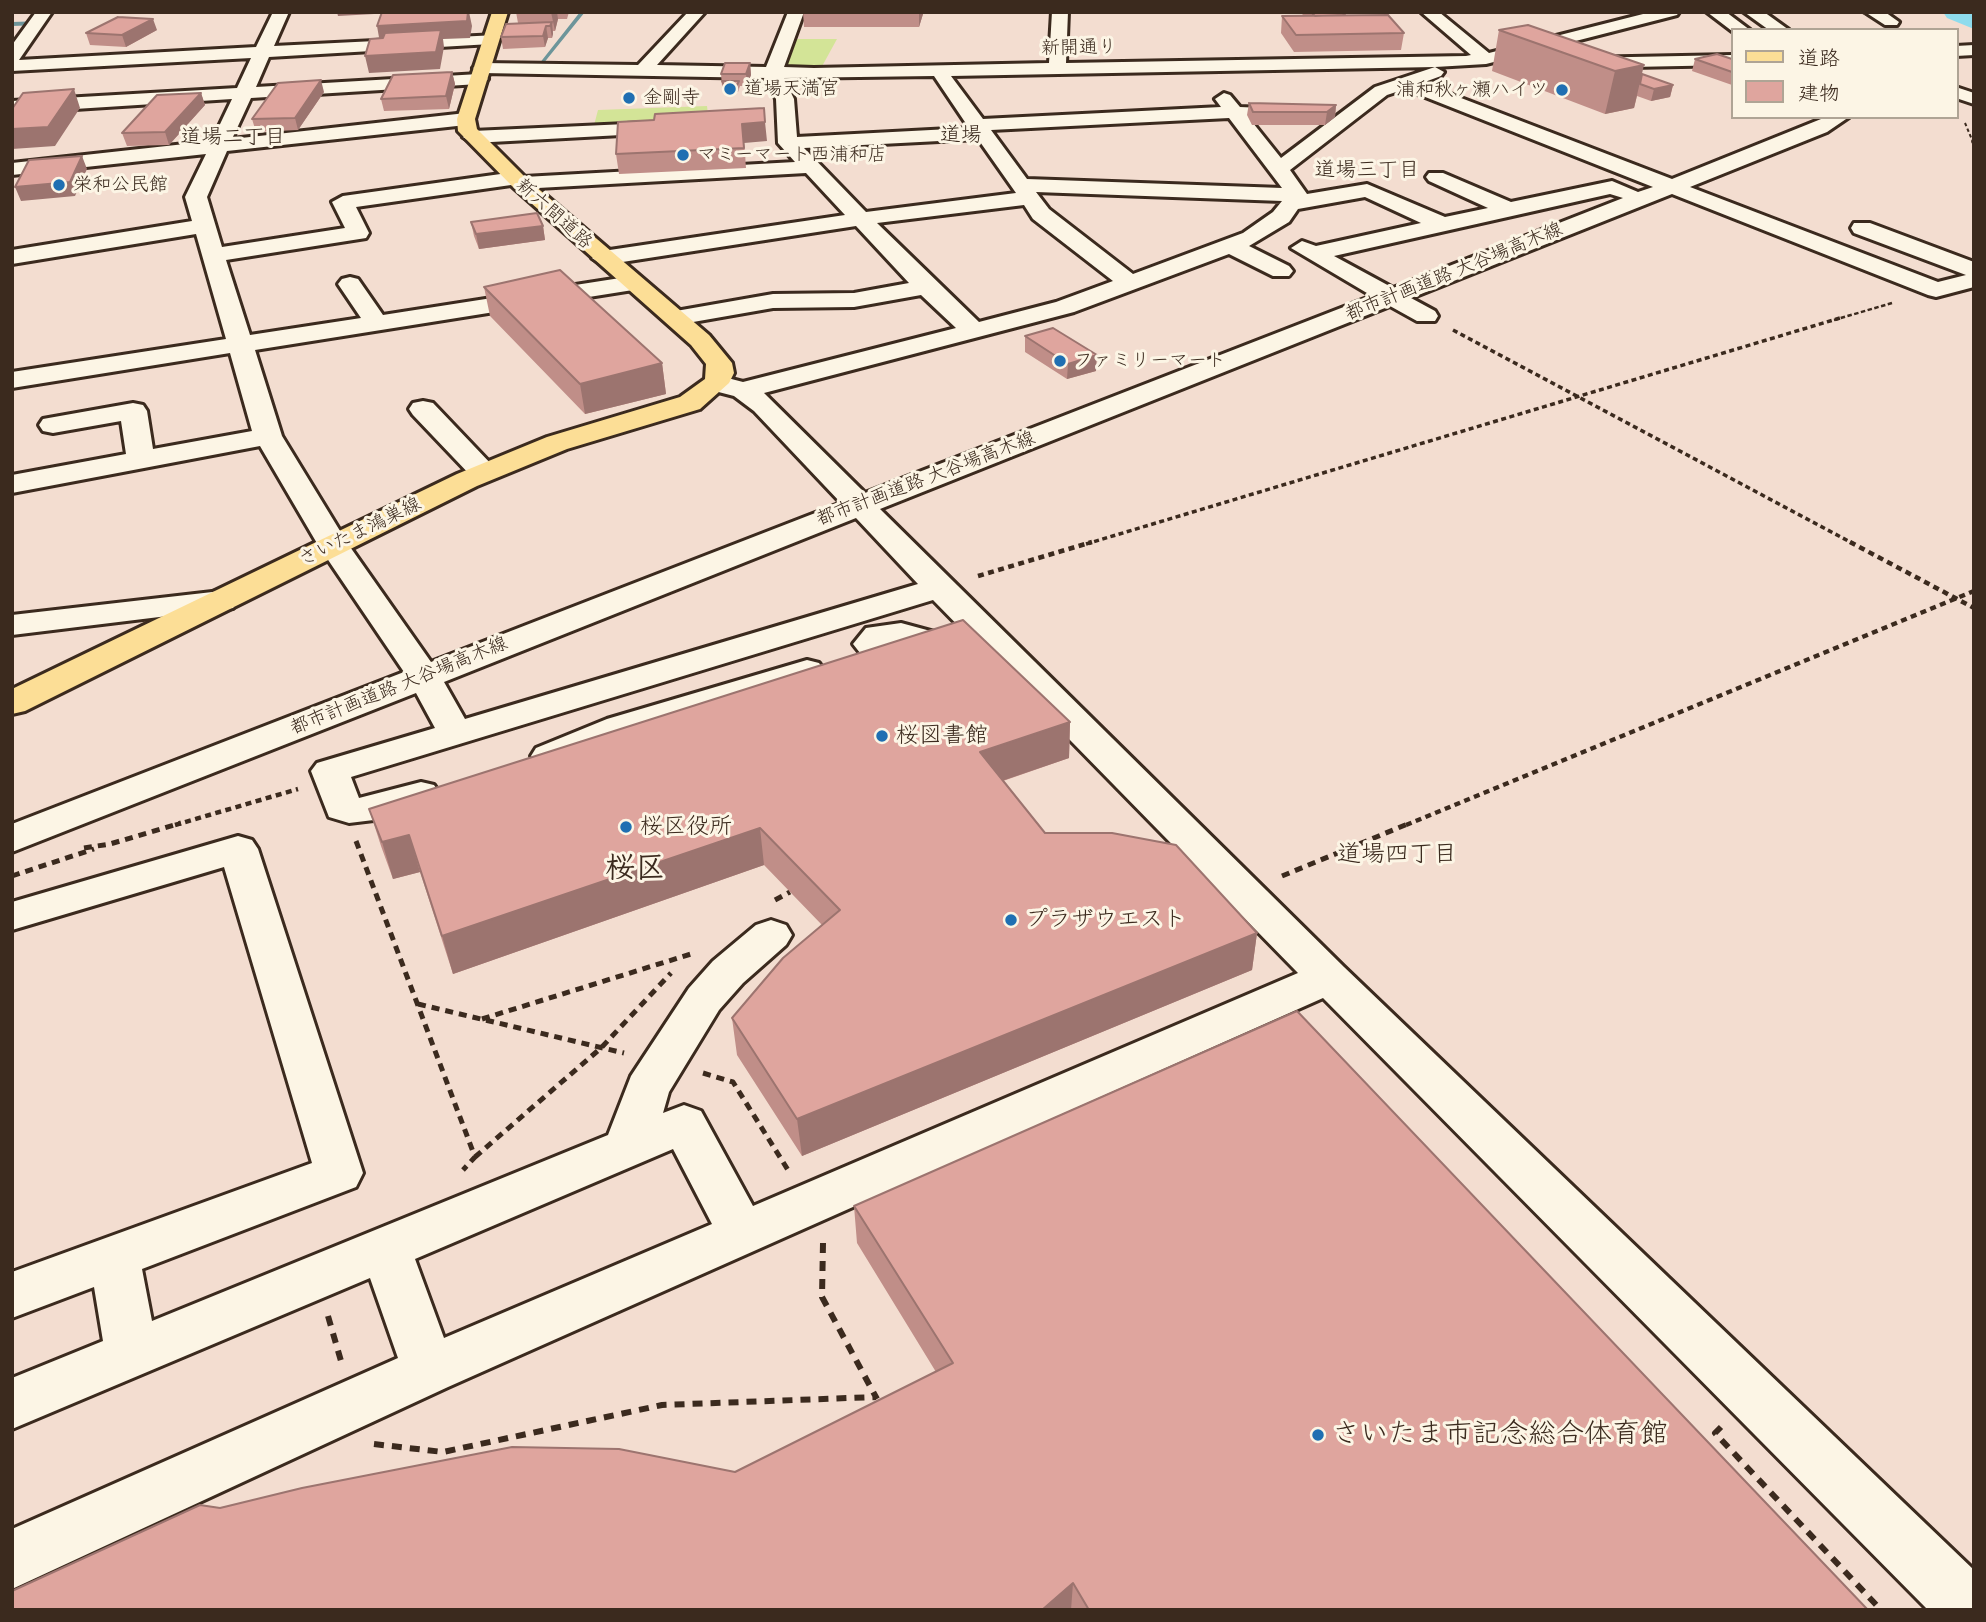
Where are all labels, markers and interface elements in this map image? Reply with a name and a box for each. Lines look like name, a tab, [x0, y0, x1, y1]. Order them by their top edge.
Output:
legend	[1730, 28, 1958, 119]
street label: 新開通り	[1041, 36, 1117, 60]
text: 道路	[1798, 43, 1840, 72]
place label: 道場天満宮	[744, 78, 839, 100]
text: 建物	[1798, 78, 1840, 107]
place label: 浦和秋ヶ瀬ハイツ	[1396, 79, 1548, 101]
marker: 道場天満宮	[722, 81, 738, 97]
marker: 浦和秋ヶ瀬ハイツ	[1554, 82, 1570, 98]
place label: 金剛寺	[643, 87, 700, 109]
marker: 金剛寺	[621, 90, 637, 106]
district label: 道場	[940, 122, 982, 148]
district label: 道場二丁目	[181, 124, 285, 150]
place label: マミーマート西浦和店	[697, 144, 887, 166]
marker: マミーマート西浦和店	[675, 147, 691, 163]
district label: 道場三丁目	[1315, 157, 1419, 183]
place label: 栄和公民館	[73, 174, 168, 196]
street label: 新六間道路	[511, 174, 597, 254]
marker: 栄和公民館	[51, 177, 67, 193]
street label: 都市計画道路 大谷場高木線	[1342, 218, 1566, 326]
place label: ファミリーマート	[1074, 350, 1226, 372]
marker: ファミリーマート	[1052, 353, 1068, 369]
street label: 都市計画道路 大谷場高木線	[813, 427, 1039, 531]
street label: さいたま鴻巣線	[295, 493, 425, 571]
street label: 都市計画道路 大谷場高木線	[287, 632, 511, 740]
place label: 桜図書館	[896, 722, 988, 750]
marker: 桜図書館	[874, 728, 890, 744]
place label: 桜区役所	[640, 813, 732, 841]
marker: 桜区役所	[618, 819, 634, 835]
district label: 道場四丁目	[1337, 841, 1457, 869]
district label: 桜区	[605, 851, 665, 887]
place label: プラザウエスト	[1025, 906, 1186, 934]
marker: プラザウエスト	[1003, 912, 1019, 928]
place label: さいたま市記念総合体育館	[1332, 1418, 1668, 1452]
marker: さいたま市記念総合体育館	[1310, 1427, 1326, 1443]

